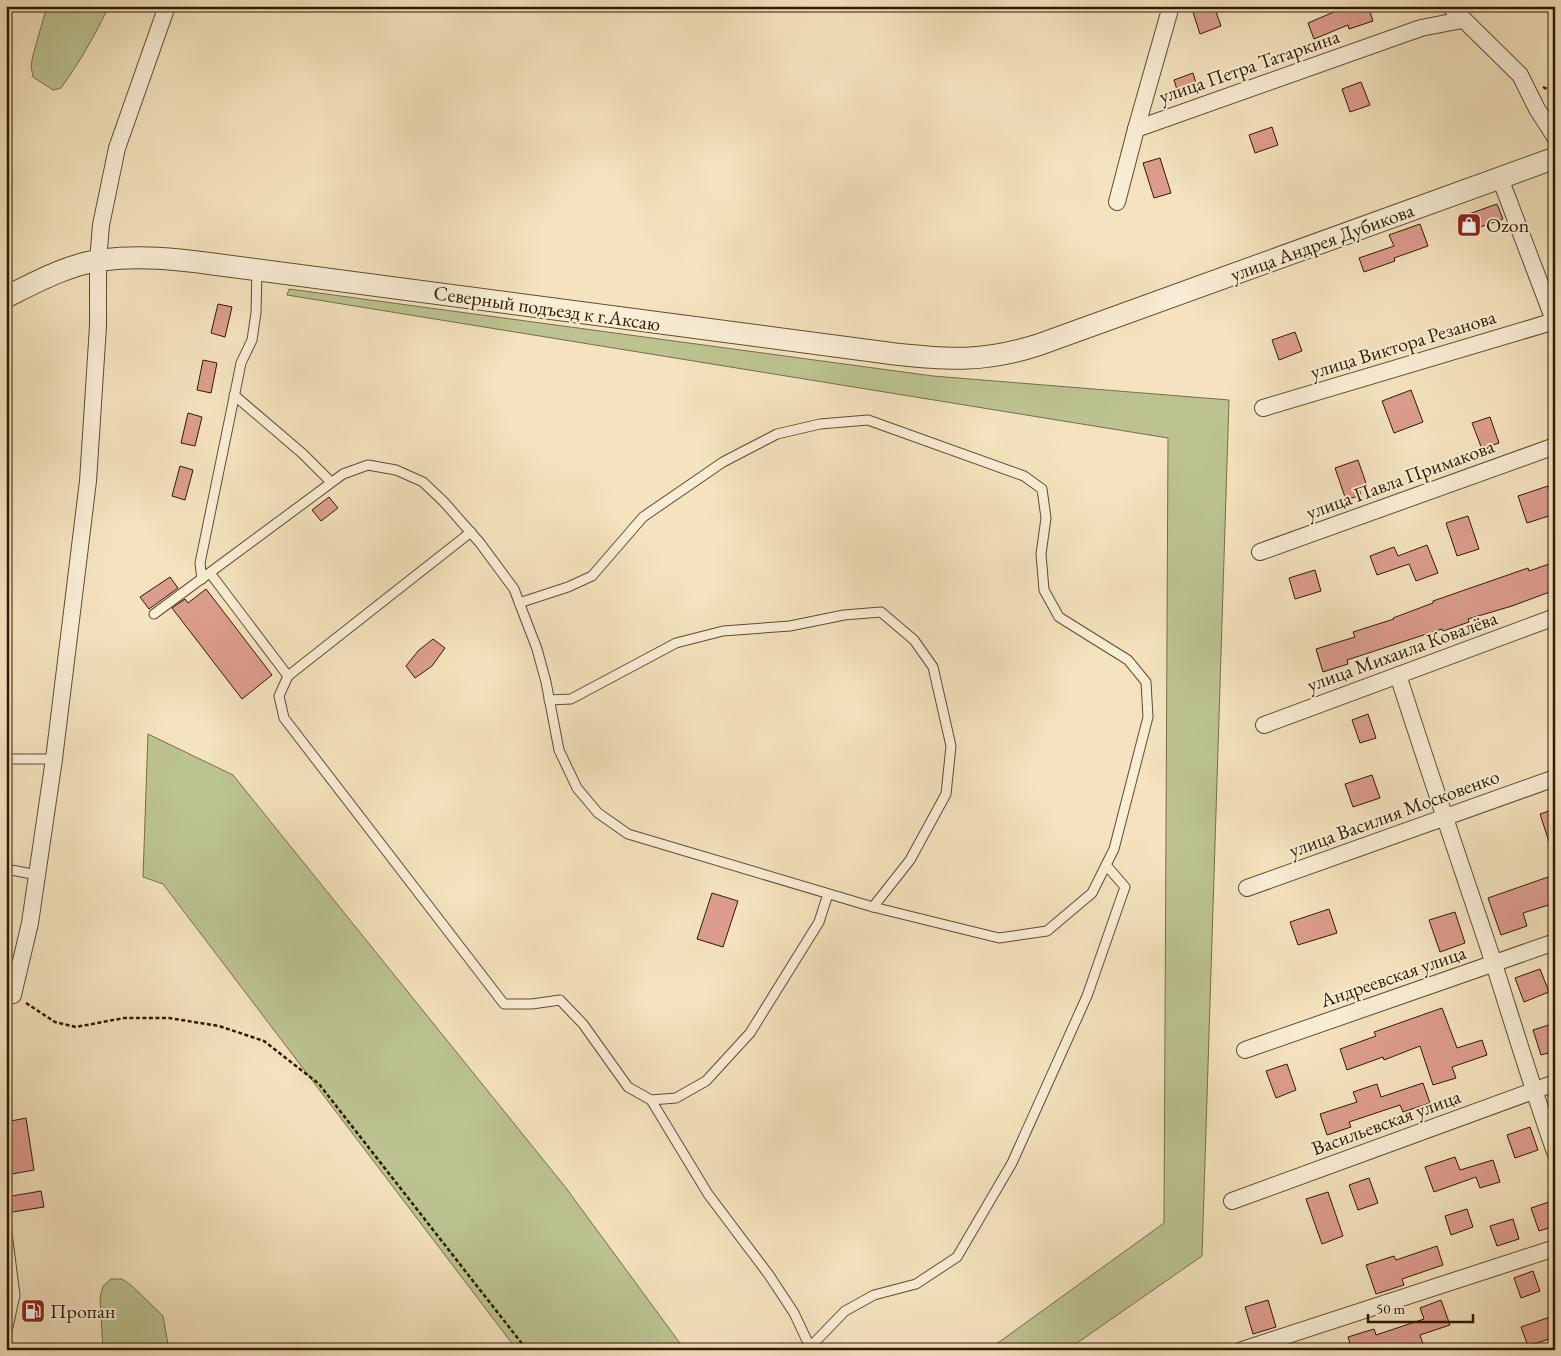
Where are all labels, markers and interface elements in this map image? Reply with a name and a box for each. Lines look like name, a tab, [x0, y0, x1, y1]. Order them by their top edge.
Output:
street label: улица Петра Татаркина	[1155, 23, 1343, 109]
street label: улица Андрея Дубикова	[1227, 197, 1417, 287]
shop icon: Ozon	[1456, 212, 1482, 238]
place label: Ozon	[1486, 212, 1530, 238]
street label: Северный подъезд к г.Аксаю	[432, 279, 662, 337]
street label: улица Виктора Резанова	[1307, 303, 1499, 385]
street label: улица Павла Примакова	[1302, 433, 1498, 525]
street label: улица Михаила Ковалёва	[1303, 604, 1501, 698]
street label: улица Василия Московенко	[1285, 763, 1503, 863]
street label: Андреевская улица	[1316, 939, 1469, 1013]
street label: Васильевская улица	[1308, 1083, 1464, 1161]
scale bar	[1368, 1291, 1474, 1323]
fuel station icon: Пропан	[20, 1298, 46, 1324]
place label: Пропан	[50, 1298, 115, 1324]
text: 50 m	[1376, 1299, 1405, 1318]

